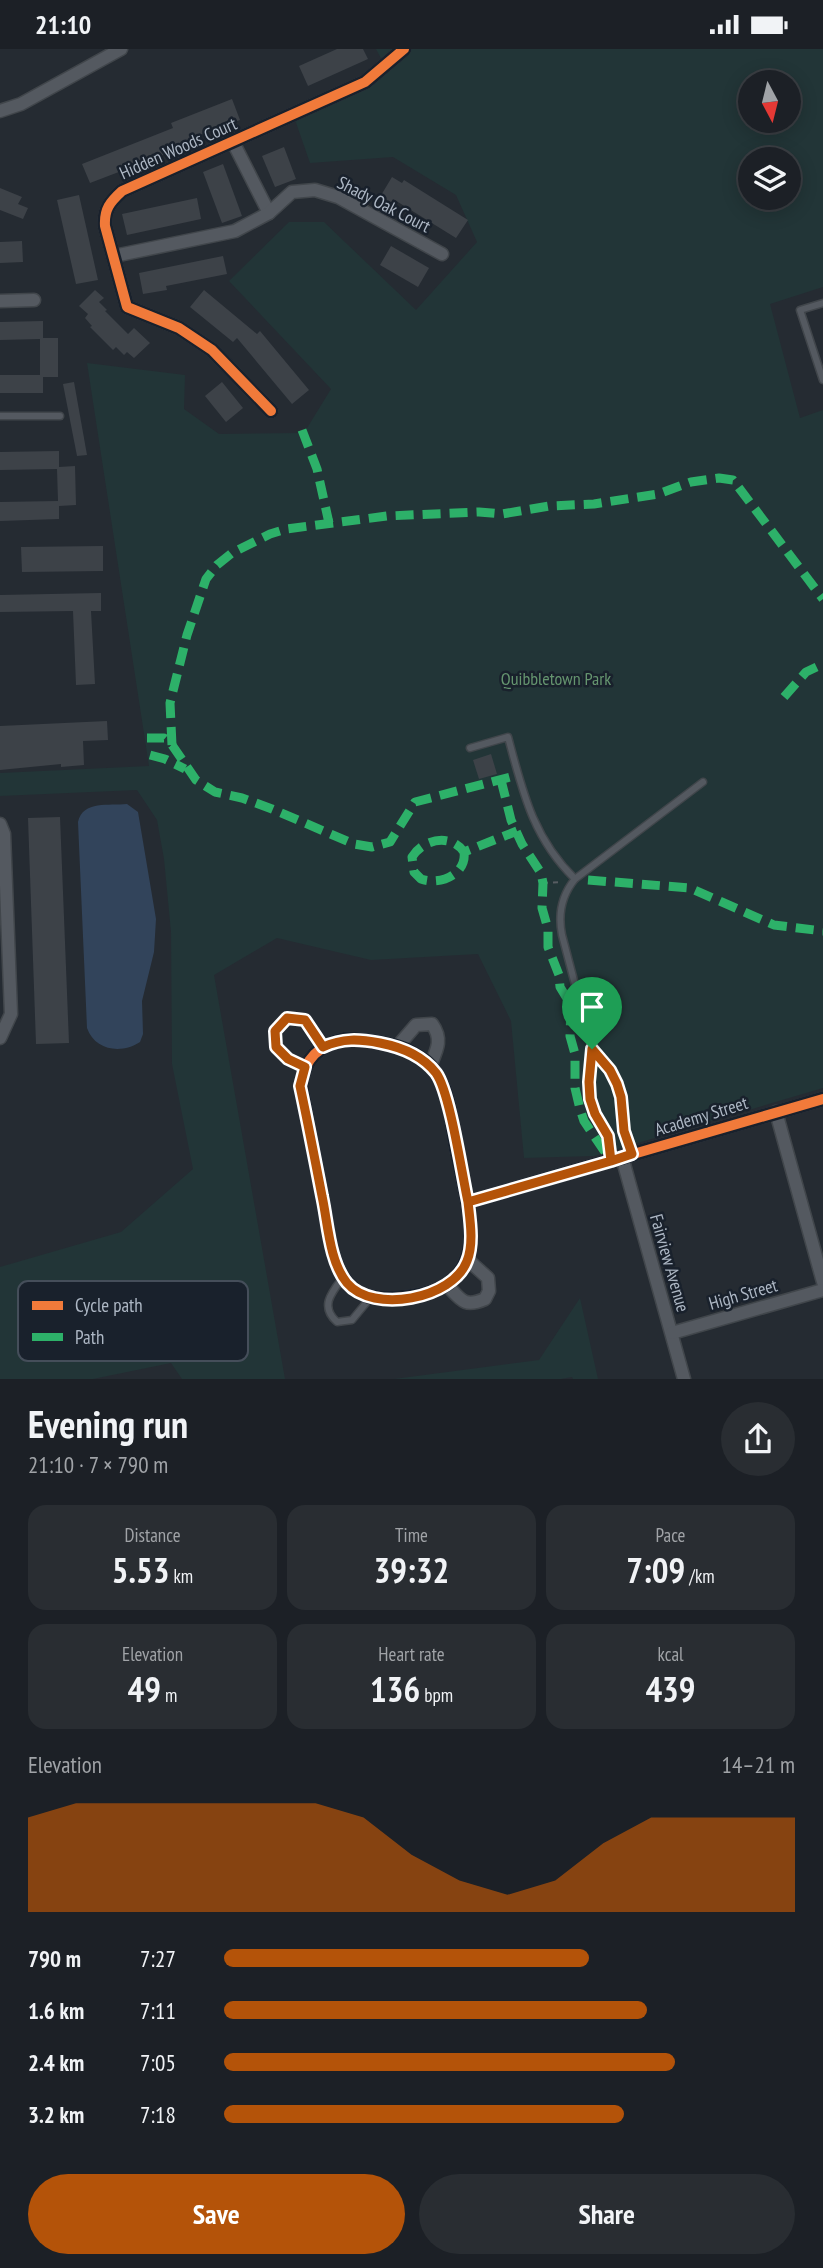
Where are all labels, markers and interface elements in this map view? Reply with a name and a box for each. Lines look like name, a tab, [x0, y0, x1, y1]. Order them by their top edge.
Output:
text: 21:10	[35, 8, 91, 41]
north arrow	[738, 70, 802, 133]
map controls	[738, 70, 801, 210]
street label: Hidden Woods Court	[116, 112, 240, 184]
button: layers	[738, 147, 801, 210]
street label: Shady Oak Court	[333, 171, 435, 237]
park label: Quibbletown Park	[501, 667, 611, 690]
pin	[562, 977, 622, 1049]
icon: arrive	[573, 988, 611, 1026]
street label: Academy Street	[652, 1091, 750, 1141]
street label: Fairview Avenue	[645, 1211, 695, 1315]
street label: High Street	[706, 1273, 780, 1315]
legend	[18, 1281, 248, 1361]
text: Cycle path	[75, 1293, 143, 1317]
text: Path	[75, 1325, 104, 1349]
text: Evening run	[28, 1399, 188, 1448]
button: share	[721, 1402, 795, 1476]
text: 21:10 · 7 × 790 m	[28, 1450, 168, 1479]
text: Distance	[125, 1523, 180, 1547]
text: Time	[395, 1523, 428, 1547]
text: Pace	[656, 1523, 685, 1547]
text: 5.53	[112, 1547, 169, 1593]
text: 39:32	[374, 1547, 449, 1593]
text: 7:09	[626, 1547, 685, 1593]
text: km	[169, 1564, 193, 1588]
text: /km	[685, 1564, 715, 1588]
text: Elevation	[122, 1642, 183, 1666]
text: Heart rate	[378, 1642, 445, 1666]
text: kcal	[658, 1642, 683, 1666]
text: 49	[128, 1666, 161, 1712]
text: 136	[370, 1666, 420, 1712]
text: 439	[645, 1666, 696, 1712]
text: m	[161, 1683, 177, 1707]
text: bpm	[420, 1683, 453, 1707]
text: Elevation	[28, 1750, 102, 1779]
text: 14–21 m	[722, 1750, 795, 1779]
text: 790 m	[28, 1944, 81, 1973]
text: 7:27	[140, 1944, 176, 1973]
text: 1.6 km	[28, 1996, 84, 2025]
text: 7:11	[140, 1996, 176, 2025]
text: 2.4 km	[28, 2048, 84, 2077]
text: 7:05	[140, 2048, 176, 2077]
text: 3.2 km	[28, 2100, 84, 2129]
text: 7:18	[140, 2100, 176, 2129]
button: Save	[28, 2174, 405, 2254]
button: Share	[419, 2174, 795, 2254]

